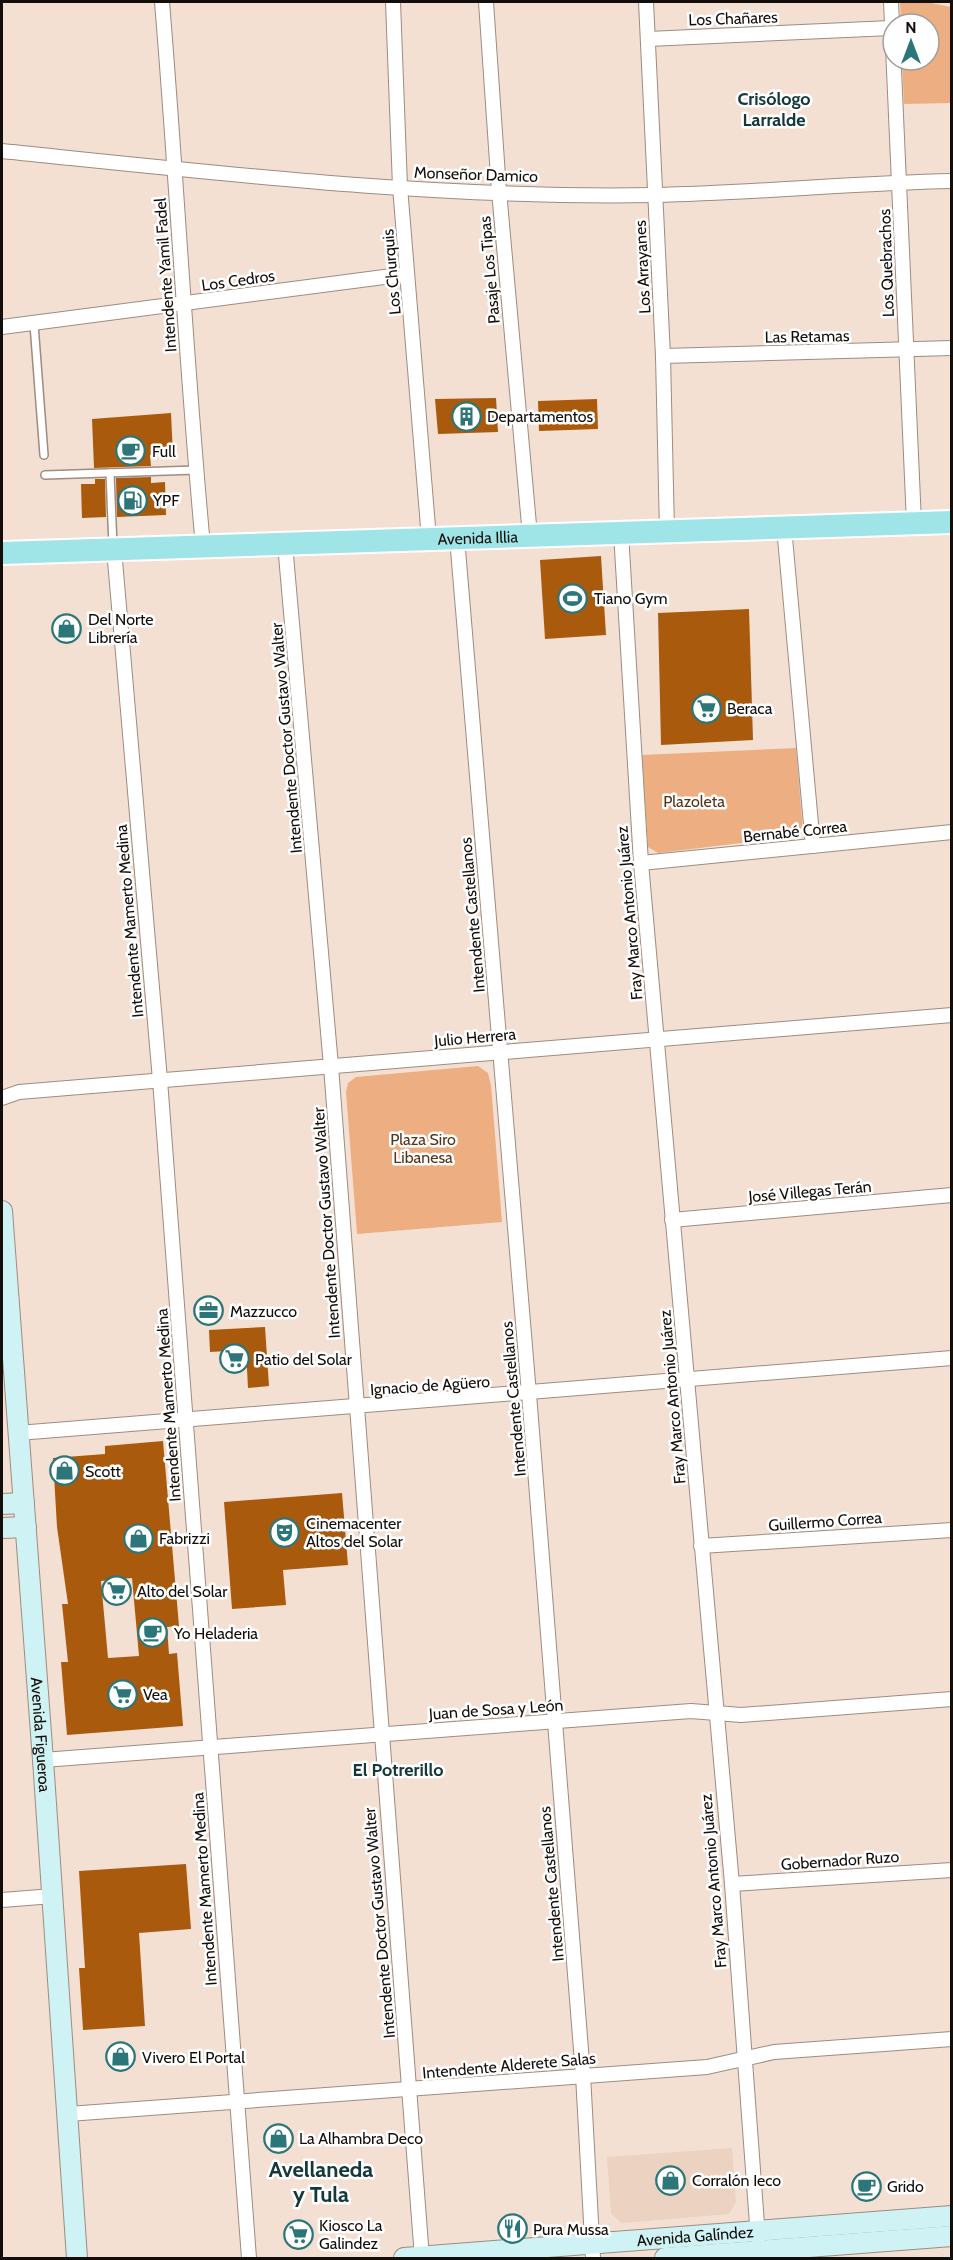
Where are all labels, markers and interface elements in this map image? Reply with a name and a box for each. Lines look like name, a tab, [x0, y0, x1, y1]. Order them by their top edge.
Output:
street label: Los Chañares	[688, 7, 778, 30]
north arrow	[881, 12, 941, 72]
text: N	[905, 18, 917, 37]
district label: Crisólogo Larralde	[737, 88, 811, 131]
street label: Monseñor Damico	[414, 163, 539, 186]
street label: Intendente Yamil Fadel	[151, 197, 180, 353]
street label: Los Quebrachos	[875, 208, 898, 318]
street label: Pasaje Los Tipas	[475, 215, 504, 325]
street label: Los Arrayanes	[631, 219, 654, 314]
street label: Los Churquis	[378, 228, 405, 316]
street label: Los Cedros	[200, 266, 276, 295]
street label: Las Retamas	[764, 326, 850, 347]
building icon: Departamentos	[450, 400, 482, 432]
place label: Departamentos	[487, 407, 594, 426]
cafe icon: Full	[115, 435, 147, 467]
place label: Full	[152, 442, 176, 461]
fuel station icon: YPF	[116, 484, 148, 516]
place label: YPF	[152, 491, 180, 510]
street label: Avenida Illia	[437, 527, 519, 549]
sports icon: Tiano Gym	[557, 582, 589, 614]
place label: Tiano Gym	[594, 589, 667, 608]
place label: Del Norte Librería	[88, 610, 154, 647]
shop icon: Del Norte Librería	[51, 612, 83, 644]
street label: Intendente Doctor Gustavo Walter	[267, 621, 306, 854]
supermarket icon: Beraca	[690, 692, 722, 724]
place label: Beraca	[727, 699, 773, 718]
park label: Plazoleta	[663, 792, 725, 811]
street label: Bernabé Correa	[742, 817, 848, 846]
street label: Intendente Mamerto Medina	[112, 823, 147, 1018]
street label: Fray Marco Antonio Juárez	[612, 825, 647, 1001]
street label: Intendente Castellanos	[456, 836, 489, 993]
street label: Julio Herrera	[432, 1024, 517, 1051]
street label: Intendente Doctor Gustavo Walter	[309, 1106, 344, 1339]
park label: Plaza Siro Libanesa	[390, 1130, 456, 1167]
street label: José Villegas Terán	[747, 1177, 872, 1206]
office icon: Mazzucco	[193, 1295, 225, 1327]
place label: Mazzucco	[230, 1302, 297, 1321]
street label: Intendente Mamerto Medina	[152, 1307, 185, 1502]
street label: Fray Marco Antonio Juárez	[655, 1309, 690, 1485]
street label: Intendente Castellanos	[497, 1320, 530, 1477]
supermarket icon: Patio del Solar	[218, 1343, 250, 1375]
place label: Patio del Solar	[255, 1350, 353, 1369]
street label: Ignacio de Agüero	[369, 1372, 491, 1399]
shop icon: Scott	[48, 1455, 80, 1487]
place label: Scott	[85, 1462, 122, 1481]
street label: Guillermo Correa	[768, 1508, 883, 1535]
place label: Cinemacenter Altos del Solar	[306, 1514, 404, 1551]
theatre icon: Cinemacenter Altos del Solar	[269, 1516, 301, 1548]
shop icon: Fabrizzi	[122, 1522, 154, 1554]
place label: Fabrizzi	[159, 1529, 210, 1548]
supermarket icon: Alto del Solar	[100, 1575, 132, 1607]
place label: Alto del Solar	[137, 1582, 228, 1601]
cafe icon: Yo Heladeria	[137, 1617, 169, 1649]
place label: Yo Heladeria	[173, 1624, 258, 1643]
street label: Avenida Figueroa	[27, 1676, 54, 1793]
supermarket icon: Vea	[106, 1678, 138, 1710]
place label: Vea	[143, 1685, 168, 1704]
street label: Juan de Sosa y León	[427, 1695, 564, 1724]
district label: El Potrerillo	[353, 1759, 443, 1781]
street label: Intendente Mamerto Medina	[188, 1791, 221, 1986]
street label: Fray Marco Antonio Juárez	[696, 1793, 731, 1969]
street label: Intendente Castellanos	[535, 1805, 568, 1962]
street label: Intendente Doctor Gustavo Walter	[360, 1806, 399, 2039]
street label: Gobernador Ruzo	[780, 1847, 900, 1874]
shop icon: Vivero El Portal	[105, 2041, 137, 2073]
place label: Vivero El Portal	[142, 2048, 245, 2067]
street label: Intendente Alderete Salas	[422, 2048, 597, 2083]
shop icon: La Alhambra Deco	[262, 2122, 294, 2154]
place label: La Alhambra Deco	[299, 2129, 423, 2148]
district label: Avellaneda y Tula	[269, 2156, 373, 2208]
shop icon: Corralón Ieco	[655, 2164, 687, 2196]
cafe icon: Grido	[850, 2170, 882, 2202]
place label: Corralón Ieco	[692, 2171, 781, 2190]
place label: Grido	[887, 2177, 924, 2196]
restaurant icon: Pura Mussa	[496, 2213, 528, 2245]
place label: Kiosco La Galindez	[319, 2216, 383, 2253]
supermarket icon: Kiosco La Galindez	[282, 2218, 314, 2250]
place label: Pura Mussa	[533, 2220, 609, 2239]
street label: Avenida Galíndez	[636, 2222, 755, 2250]

